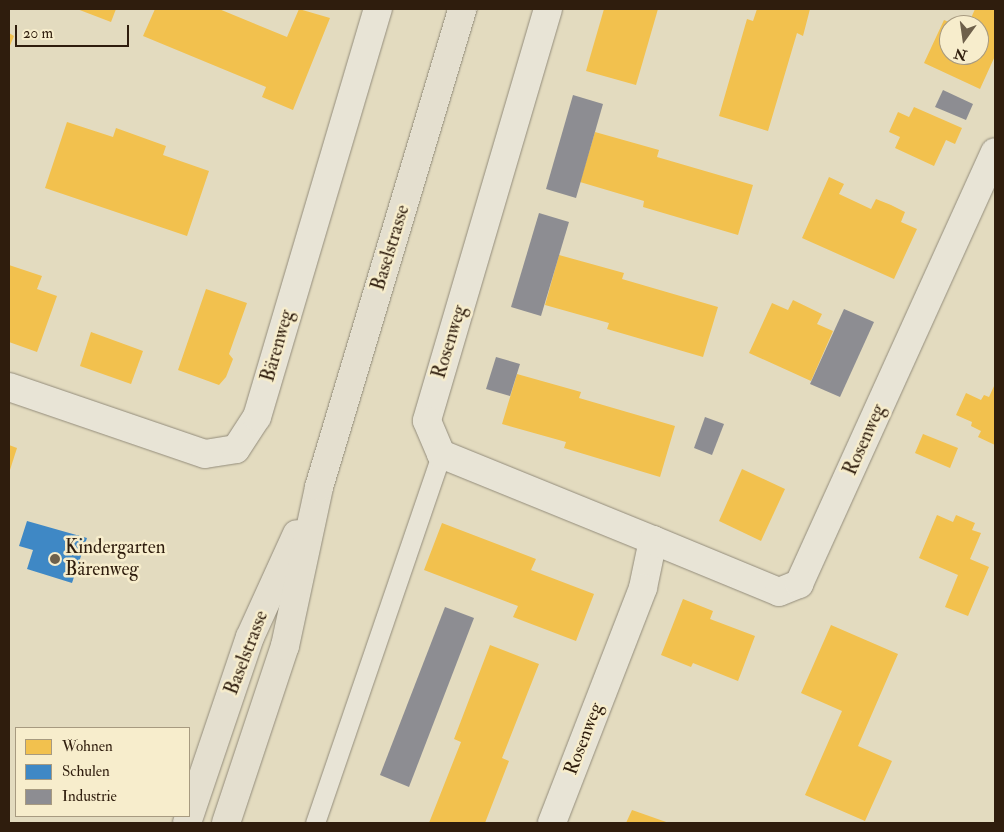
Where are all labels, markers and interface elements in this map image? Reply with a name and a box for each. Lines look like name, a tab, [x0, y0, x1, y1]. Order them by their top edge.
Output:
scale bar	[18, 15, 131, 47]
north arrow	[939, 15, 989, 65]
text: 20 m	[23, 24, 53, 43]
text: N	[952, 44, 969, 64]
street label: Baselstrasse	[367, 203, 415, 293]
street label: Rosenweg	[428, 303, 472, 381]
street label: Bärenweg	[257, 307, 299, 385]
street label: Rosenweg	[839, 401, 891, 479]
place label: Kindergarten Bärenweg	[65, 537, 166, 581]
marker: Kindergarten Bärenweg	[49, 553, 61, 565]
street label: Baselstrasse	[221, 608, 273, 698]
street label: Rosenweg	[560, 700, 608, 778]
legend	[15, 727, 190, 817]
text: Wohnen	[62, 737, 113, 756]
text: Schulen	[62, 762, 110, 781]
text: Industrie	[62, 787, 117, 806]

